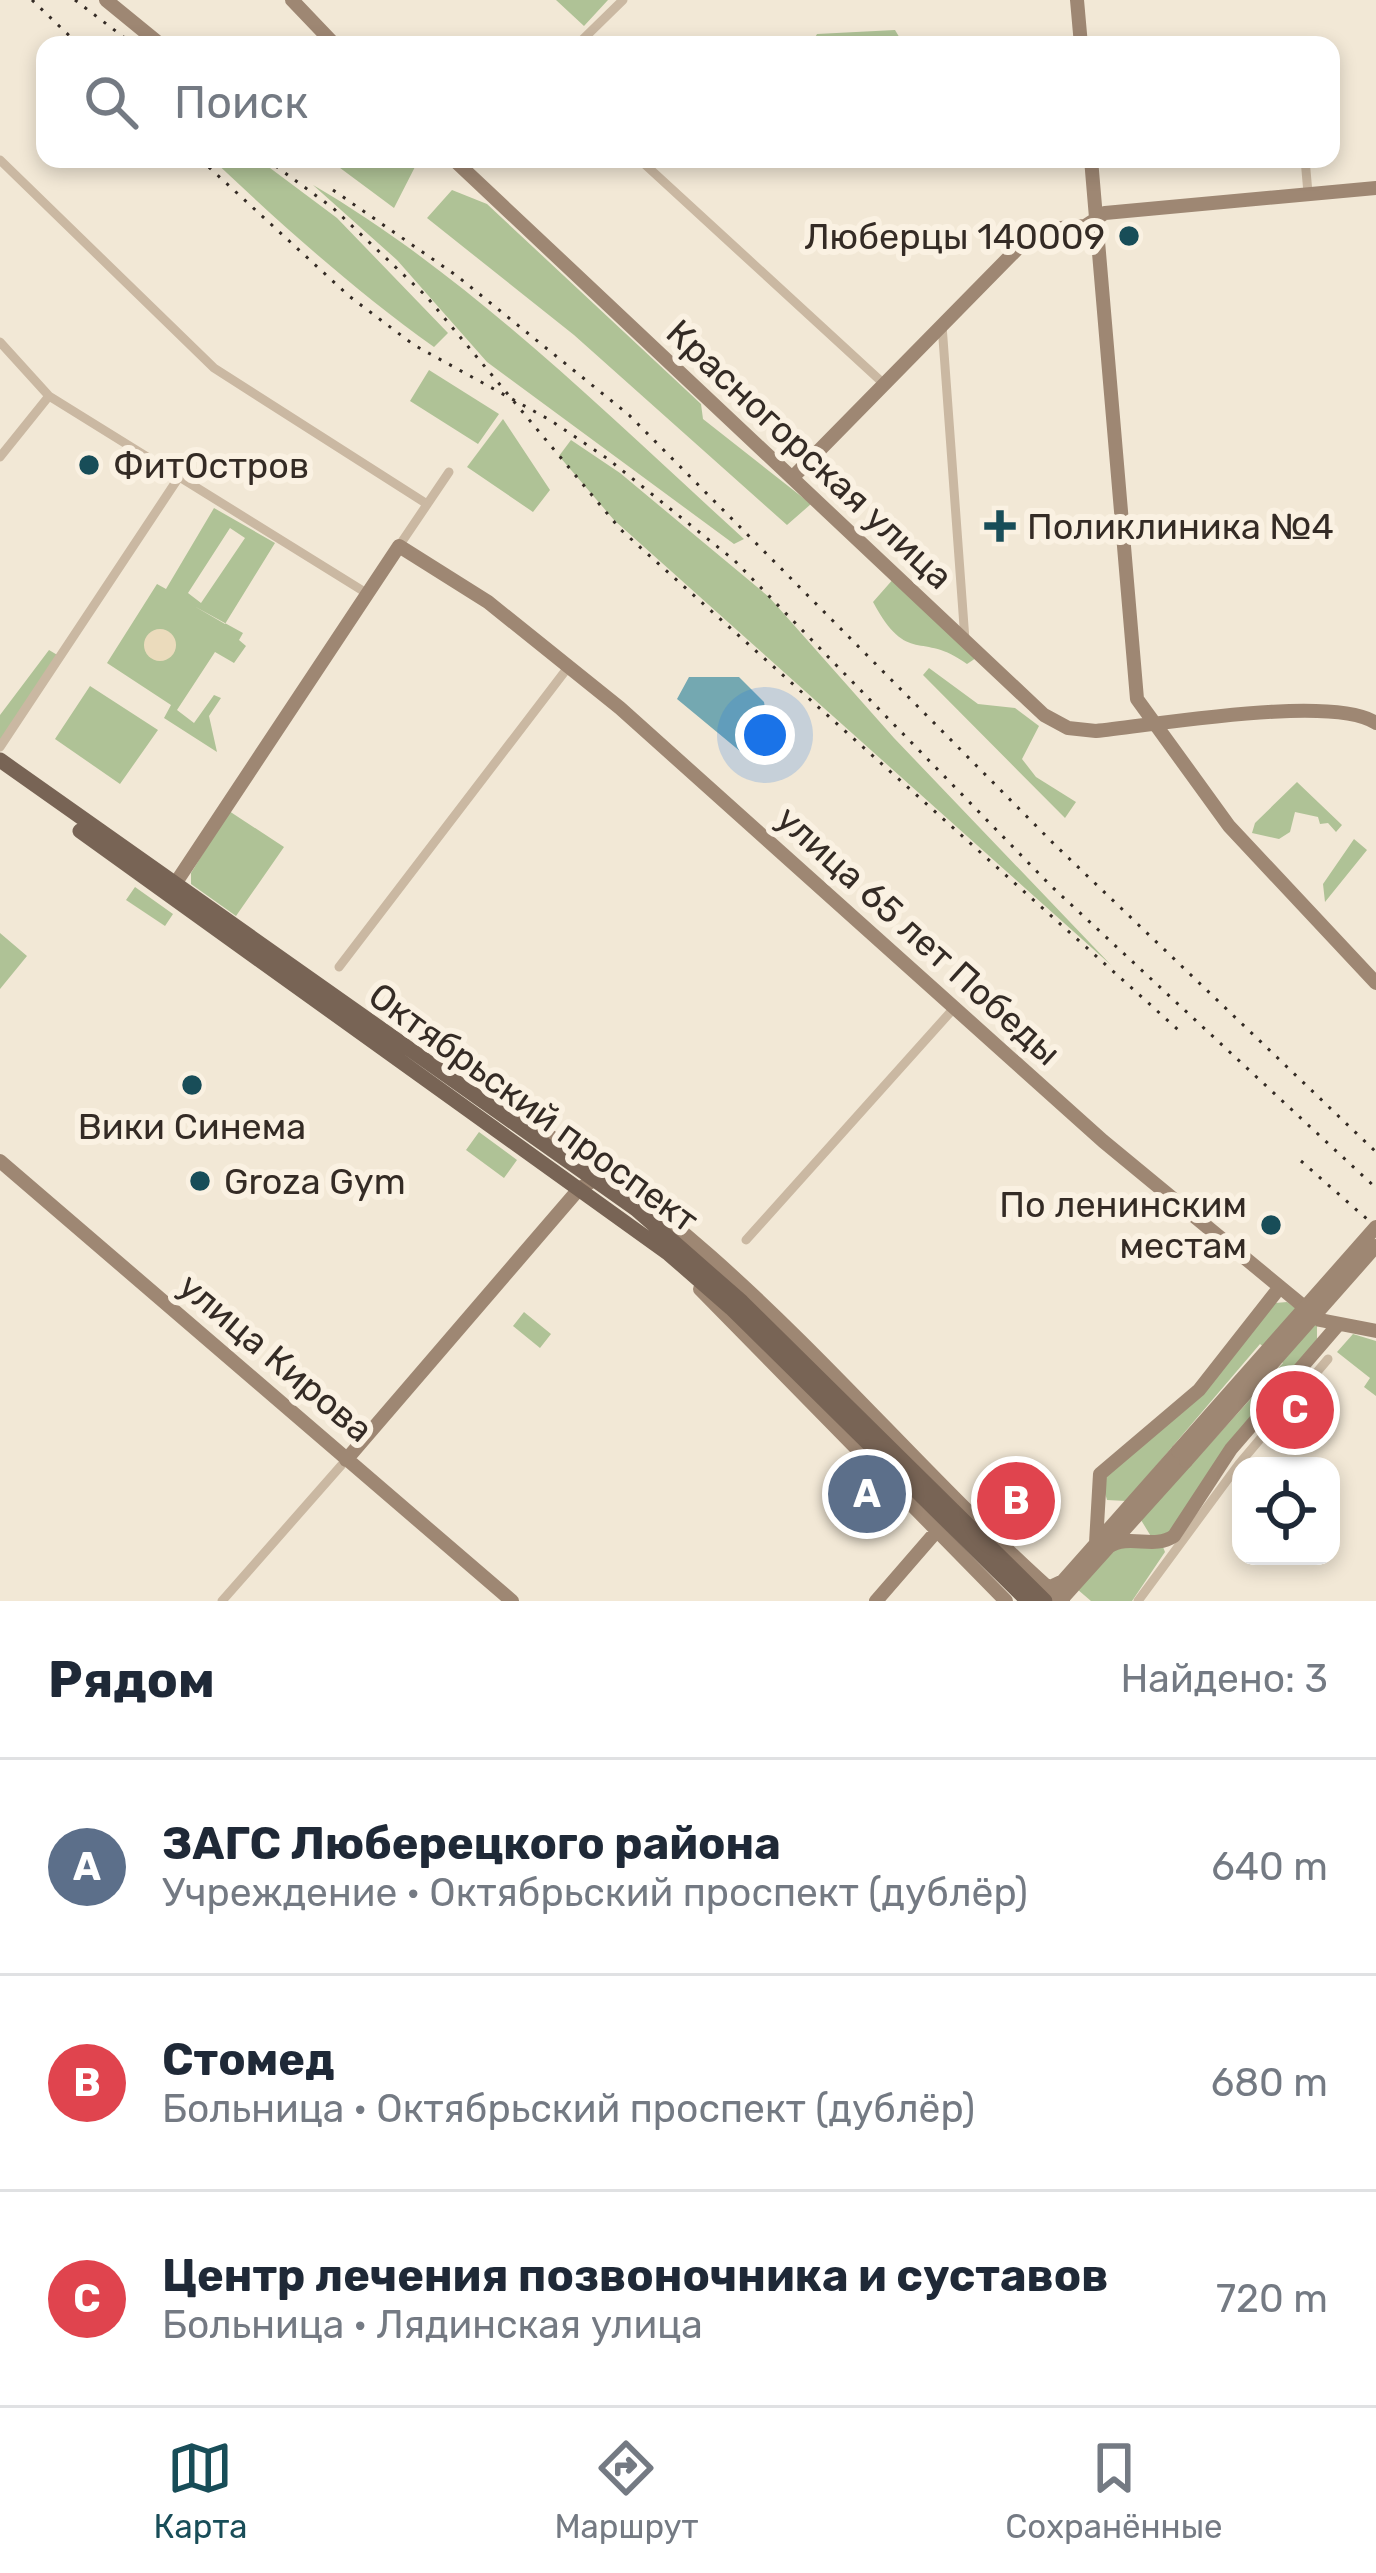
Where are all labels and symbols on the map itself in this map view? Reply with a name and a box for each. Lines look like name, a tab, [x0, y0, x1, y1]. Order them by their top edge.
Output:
place label: Люберцы 140009	[804, 215, 1105, 258]
marker: Люберцы 140009	[1116, 223, 1142, 249]
street label: Красногорская улица	[658, 311, 961, 598]
place label: ФитОстров	[113, 444, 309, 487]
marker: ФитОстров	[76, 452, 102, 478]
place label: Поликлиника №4	[1027, 505, 1334, 548]
marker: Поликлиника №4	[984, 510, 1016, 542]
your location	[735, 705, 795, 765]
street label: улица 65 лет Победы	[768, 797, 1069, 1074]
street label: Октябрьский проспект	[361, 973, 707, 1241]
marker: Вики Синема	[179, 1072, 205, 1098]
place label: Вики Синема	[78, 1105, 306, 1148]
place label: Groza Gym	[224, 1160, 406, 1203]
marker: Groza Gym	[187, 1168, 213, 1194]
place label: По ленинским местам	[999, 1183, 1247, 1267]
marker: По ленинским местам	[1258, 1212, 1284, 1238]
street label: улица Кирова	[170, 1264, 381, 1451]
pin: C	[1256, 1365, 1334, 1455]
pin: A	[828, 1449, 906, 1539]
pin: B	[977, 1456, 1055, 1546]

